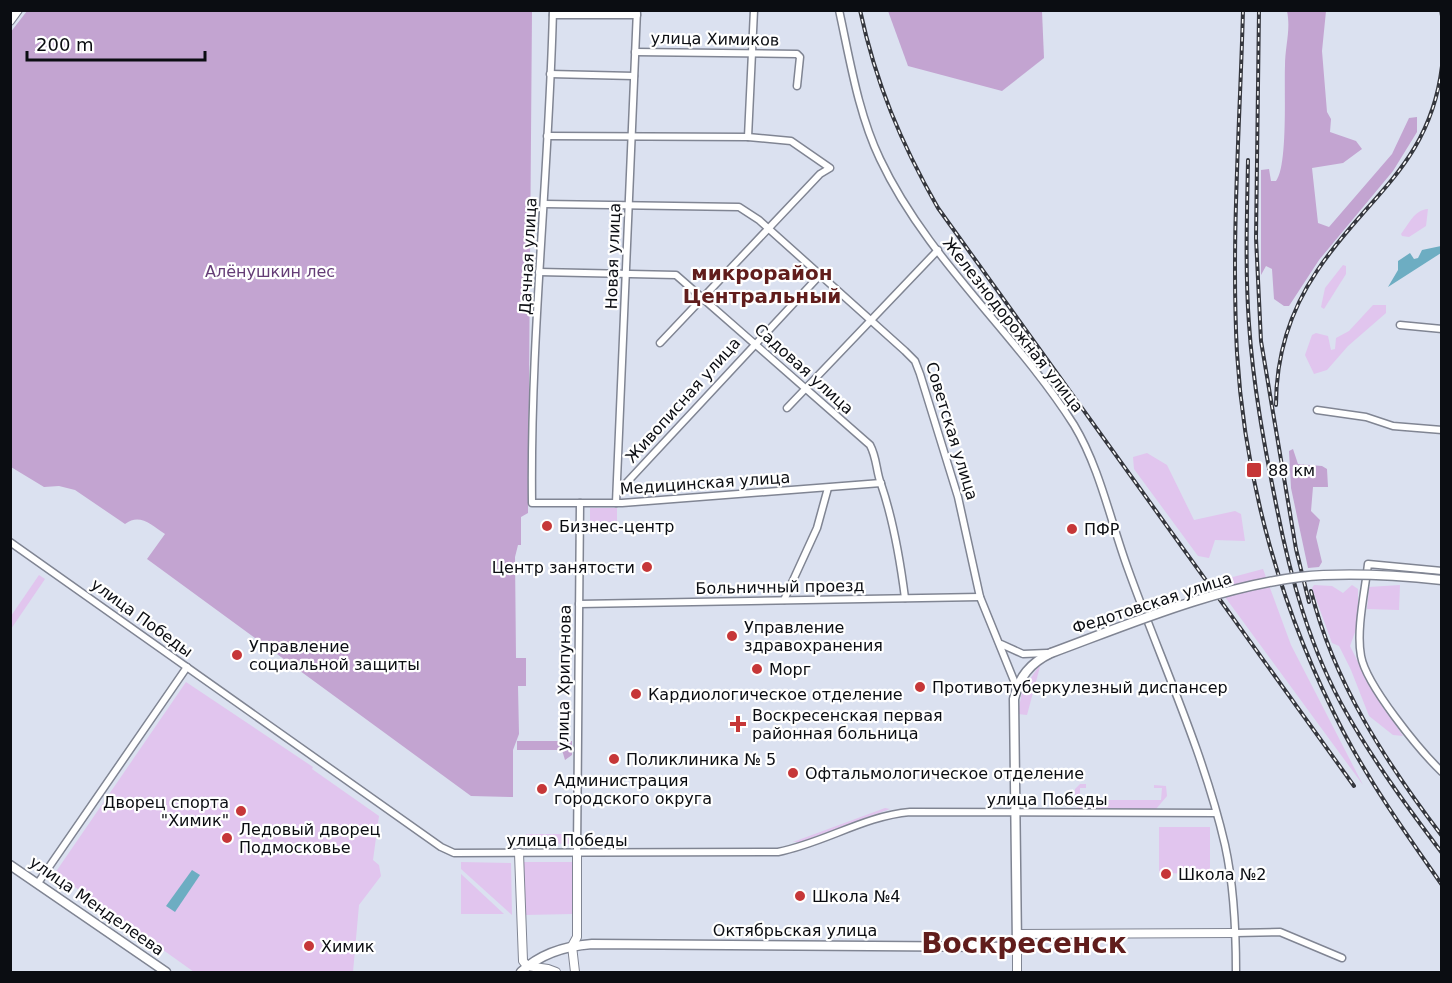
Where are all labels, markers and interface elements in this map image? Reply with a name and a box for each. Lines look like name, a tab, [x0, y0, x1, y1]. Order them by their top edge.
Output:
scale bar	[27, 24, 206, 62]
street label: улица Химиков	[651, 28, 779, 50]
text: 200 m	[36, 34, 94, 55]
street label: Дачная улица	[515, 197, 541, 315]
street label: Новая улица	[602, 202, 624, 310]
street label: Железнодорожная улица	[939, 234, 1087, 416]
district label: микрорайон Центральный	[683, 261, 841, 308]
park label: Алёнушкин лес	[205, 262, 335, 281]
street label: Садовая улица	[751, 320, 857, 418]
street label: Живописная улица	[622, 333, 744, 467]
street label: Советская улица	[922, 360, 982, 502]
marker: 88 км	[1245, 461, 1263, 479]
place label: 88 км	[1268, 461, 1315, 480]
street label: Медицинская улица	[619, 468, 791, 498]
place label: Бизнес-центр	[559, 517, 674, 536]
marker: Бизнес-центр	[540, 519, 554, 533]
place label: ПФР	[1084, 520, 1120, 539]
marker: ПФР	[1065, 522, 1079, 536]
place label: Центр занятости	[492, 558, 635, 577]
marker: Центр занятости	[640, 560, 654, 574]
street label: Федотовская улица	[1070, 568, 1234, 638]
street label: улица Победы	[87, 575, 197, 661]
street label: Больничный проезд	[695, 576, 865, 598]
street label: улица Хрипунова	[553, 604, 575, 752]
place label: Управление здравохранения	[744, 618, 883, 655]
marker: Управление здравохранения	[725, 629, 739, 643]
place label: Управление социальной защиты	[249, 637, 420, 674]
marker: Управление социальной защиты	[230, 648, 244, 662]
place label: Морг	[769, 660, 811, 679]
marker: Морг	[750, 662, 764, 676]
place label: Противотуберкулезный диспансер	[932, 678, 1228, 697]
marker: Противотуберкулезный диспансер	[913, 680, 927, 694]
place label: Кардиологическое отделение	[648, 685, 903, 704]
marker: Кардиологическое отделение	[629, 687, 643, 701]
place label: Воскресенская первая районная больница	[752, 706, 943, 743]
marker: Воскресенская первая районная больница	[729, 715, 747, 733]
place label: Поликлиника № 5	[626, 750, 776, 769]
marker: Поликлиника № 5	[607, 752, 621, 766]
place label: Офтальмологическое отделение	[805, 764, 1084, 783]
marker: Офтальмологическое отделение	[786, 766, 800, 780]
place label: Администрация городского округа	[554, 771, 712, 808]
marker: Администрация городского округа	[535, 782, 549, 796]
street label: улица Победы	[986, 790, 1108, 809]
place label: Дворец спорта "Химик"	[103, 793, 229, 830]
marker: Дворец спорта "Химик"	[234, 804, 248, 818]
place label: Ледовый дворец Подмосковье	[239, 820, 381, 857]
marker: Ледовый дворец Подмосковье	[220, 831, 234, 845]
street label: улица Победы	[506, 831, 628, 850]
street label: улица Менделеева	[26, 852, 168, 960]
place label: Школа №2	[1178, 865, 1267, 884]
marker: Школа №2	[1159, 867, 1173, 881]
place label: Школа №4	[812, 887, 901, 906]
marker: Школа №4	[793, 889, 807, 903]
street label: Октябрьская улица	[713, 921, 877, 940]
district label: Воскресенск	[921, 927, 1127, 960]
place label: Химик	[321, 937, 375, 956]
marker: Химик	[302, 939, 316, 953]

